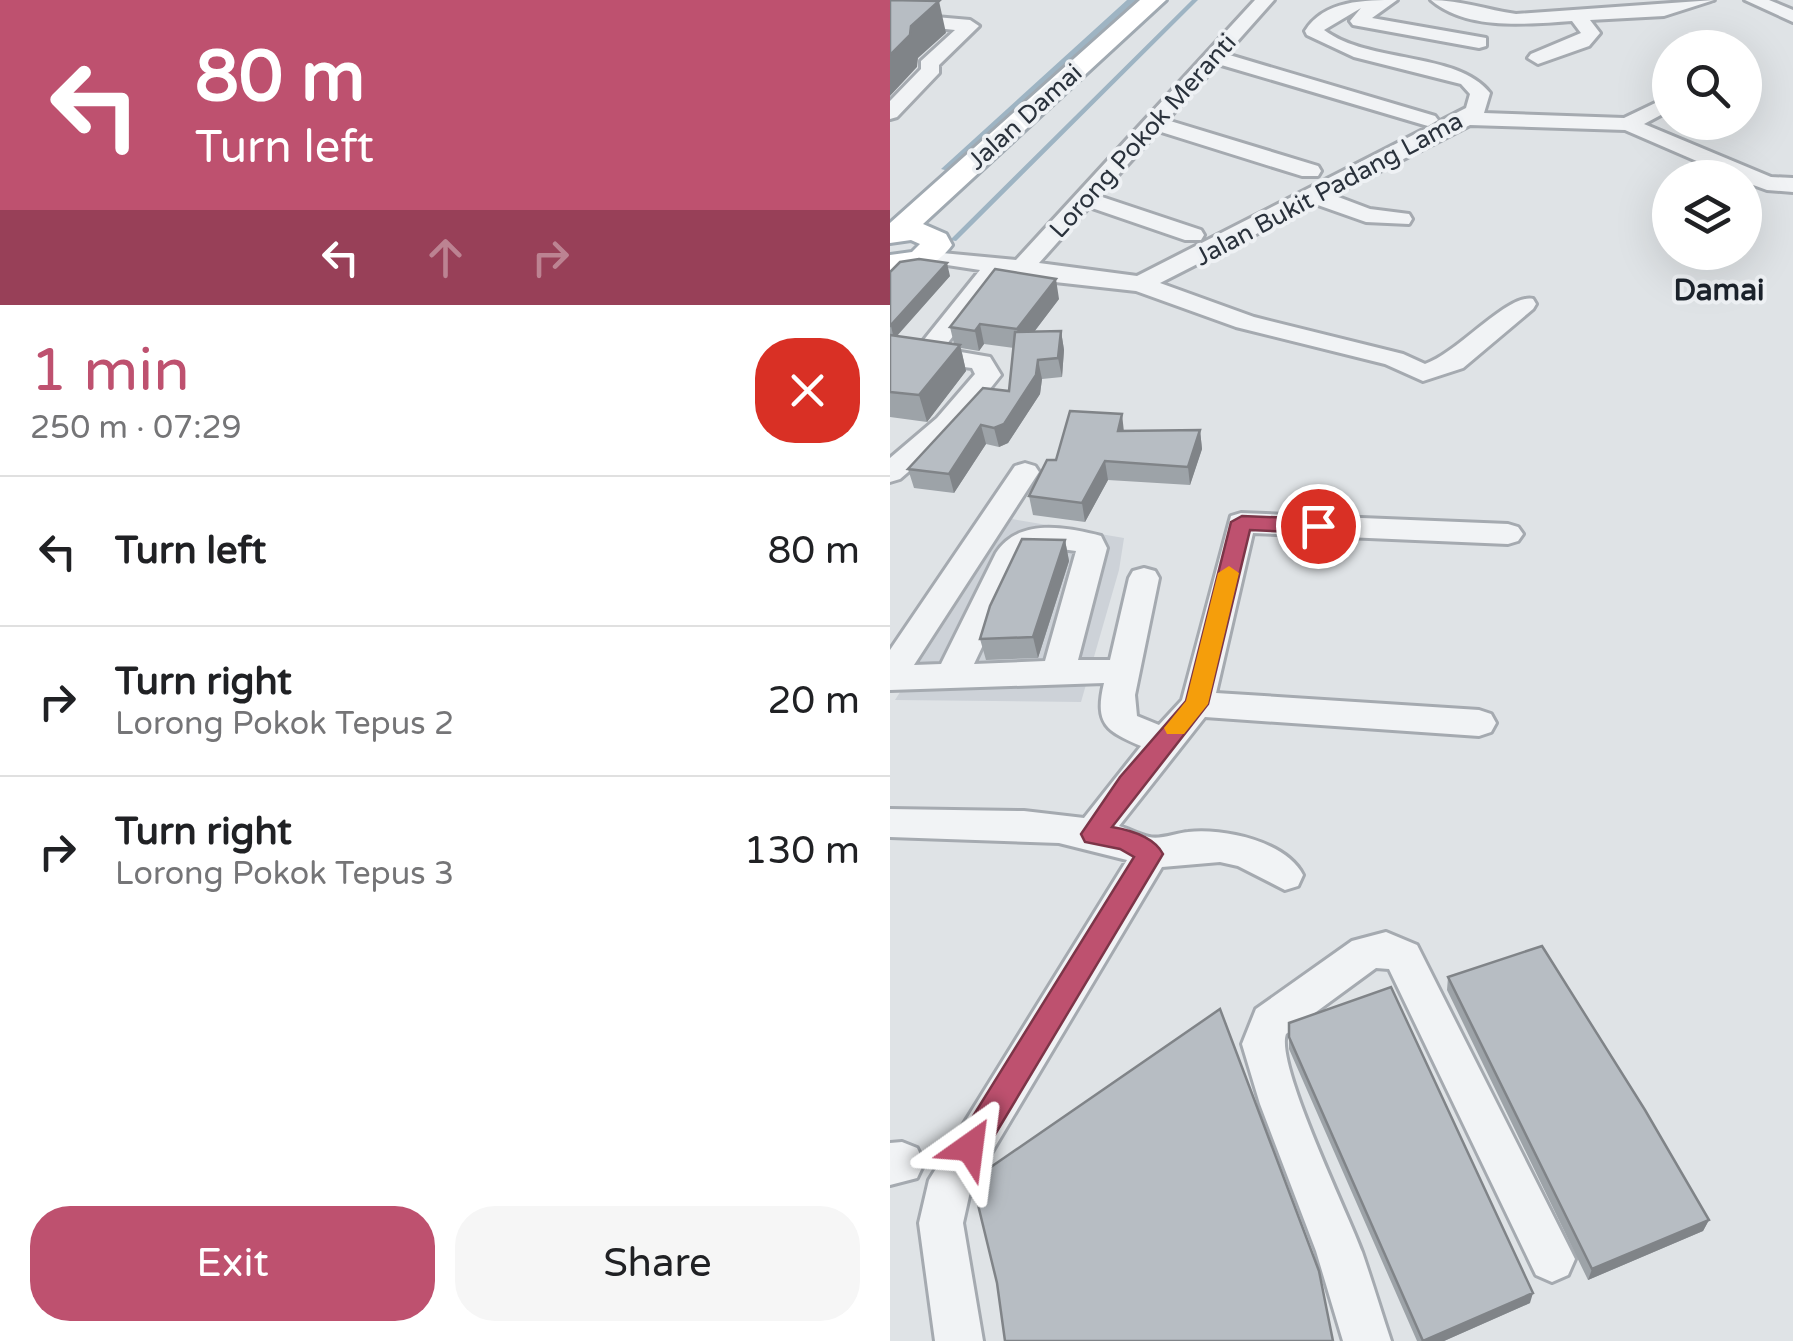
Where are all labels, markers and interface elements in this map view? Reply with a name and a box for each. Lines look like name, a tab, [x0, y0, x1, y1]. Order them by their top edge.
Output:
street label: Lorong Pokok Meranti	[1043, 28, 1243, 244]
map controls	[1652, 30, 1762, 270]
button: search	[1652, 30, 1762, 140]
text: 80 m	[195, 36, 365, 120]
icon: left	[30, 40, 160, 170]
street label: Jalan Damai	[962, 58, 1088, 176]
street label: Jalan Bukit Padang Lama	[1190, 106, 1468, 272]
text: Turn left	[195, 121, 374, 175]
button: layers	[1652, 160, 1762, 270]
icon: left	[313, 230, 368, 285]
icon: ahead	[418, 230, 473, 285]
icon: right	[523, 230, 578, 285]
district label: Damai	[1674, 272, 1764, 309]
text: 1 min	[30, 335, 190, 407]
button: close	[755, 338, 860, 443]
text: 250 m · 07:29	[30, 409, 242, 447]
pin	[1276, 484, 1361, 569]
icon: arrive	[1291, 499, 1346, 554]
icon: left	[30, 524, 85, 579]
text: Turn left	[115, 528, 266, 574]
text: 80 m	[768, 528, 860, 574]
text: Turn right	[115, 659, 292, 705]
icon: right	[30, 674, 85, 729]
text: 20 m	[768, 678, 860, 724]
text: Lorong Pokok Tepus 2	[115, 705, 454, 743]
text: Turn right	[115, 809, 292, 855]
icon: right	[30, 824, 85, 879]
text: 130 m	[744, 828, 860, 874]
text: Lorong Pokok Tepus 3	[115, 855, 454, 893]
position arrow	[918, 1095, 1022, 1199]
button: Exit	[30, 1206, 435, 1321]
button: Share	[455, 1206, 860, 1321]

